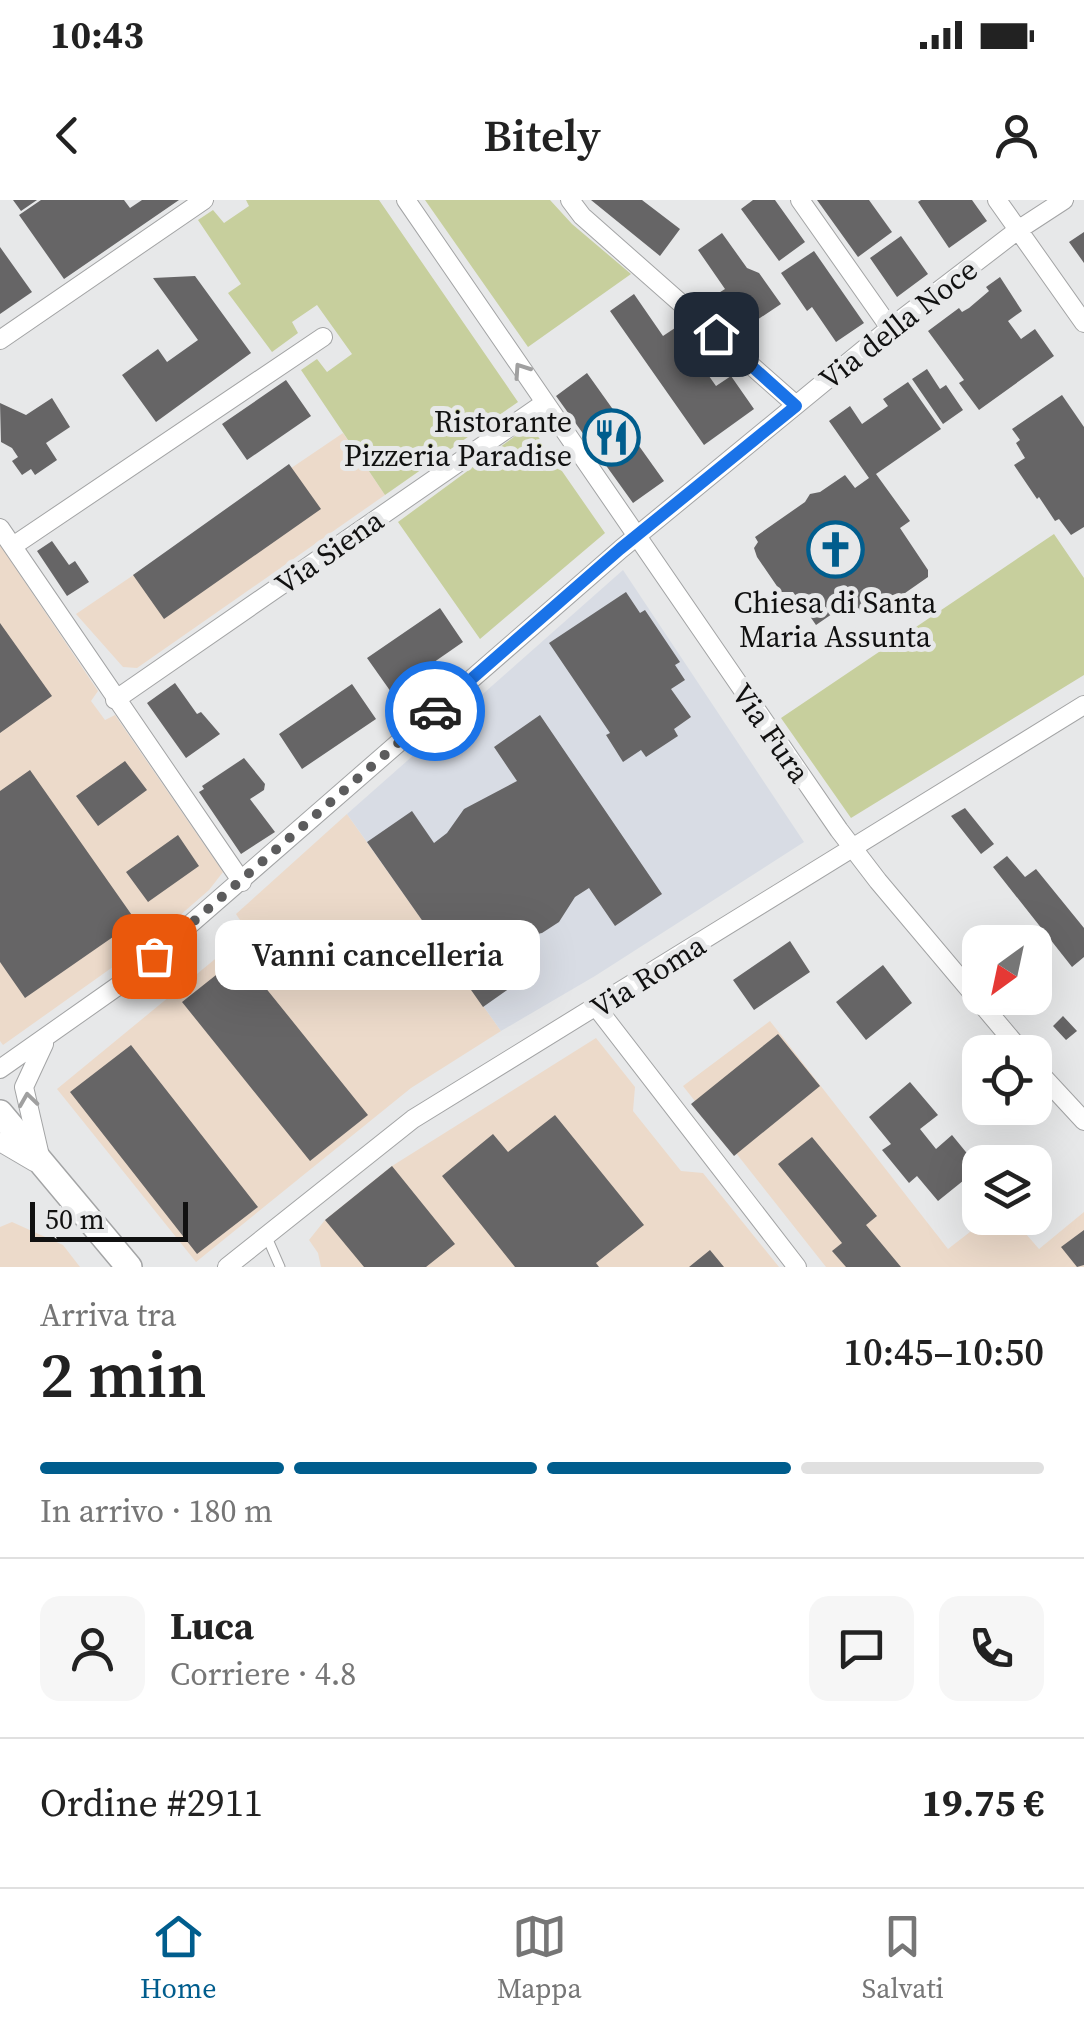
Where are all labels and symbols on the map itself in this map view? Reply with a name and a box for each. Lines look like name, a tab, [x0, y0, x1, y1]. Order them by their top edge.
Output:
street label: Via della Noce	[810, 249, 986, 399]
pin	[674, 292, 759, 377]
one-way arrow	[515, 363, 533, 382]
place label: Ristorante Pizzeria Paradise	[344, 401, 572, 476]
restaurant icon: Ristorante Pizzeria Paradise	[581, 408, 641, 468]
street label: Via Siena	[267, 499, 392, 604]
church icon: Chiesa di Santa Maria Assunta	[805, 520, 865, 580]
place label: Chiesa di Santa Maria Assunta	[734, 582, 937, 657]
courier	[385, 661, 485, 761]
street label: Via Fura	[722, 675, 820, 791]
pin	[112, 914, 197, 999]
callout: Vanni cancelleria	[214, 921, 539, 991]
street label: Via Roma	[583, 924, 714, 1027]
north arrow	[962, 925, 1052, 1015]
one-way arrow	[18, 1092, 39, 1108]
scale bar	[30, 1197, 188, 1242]

